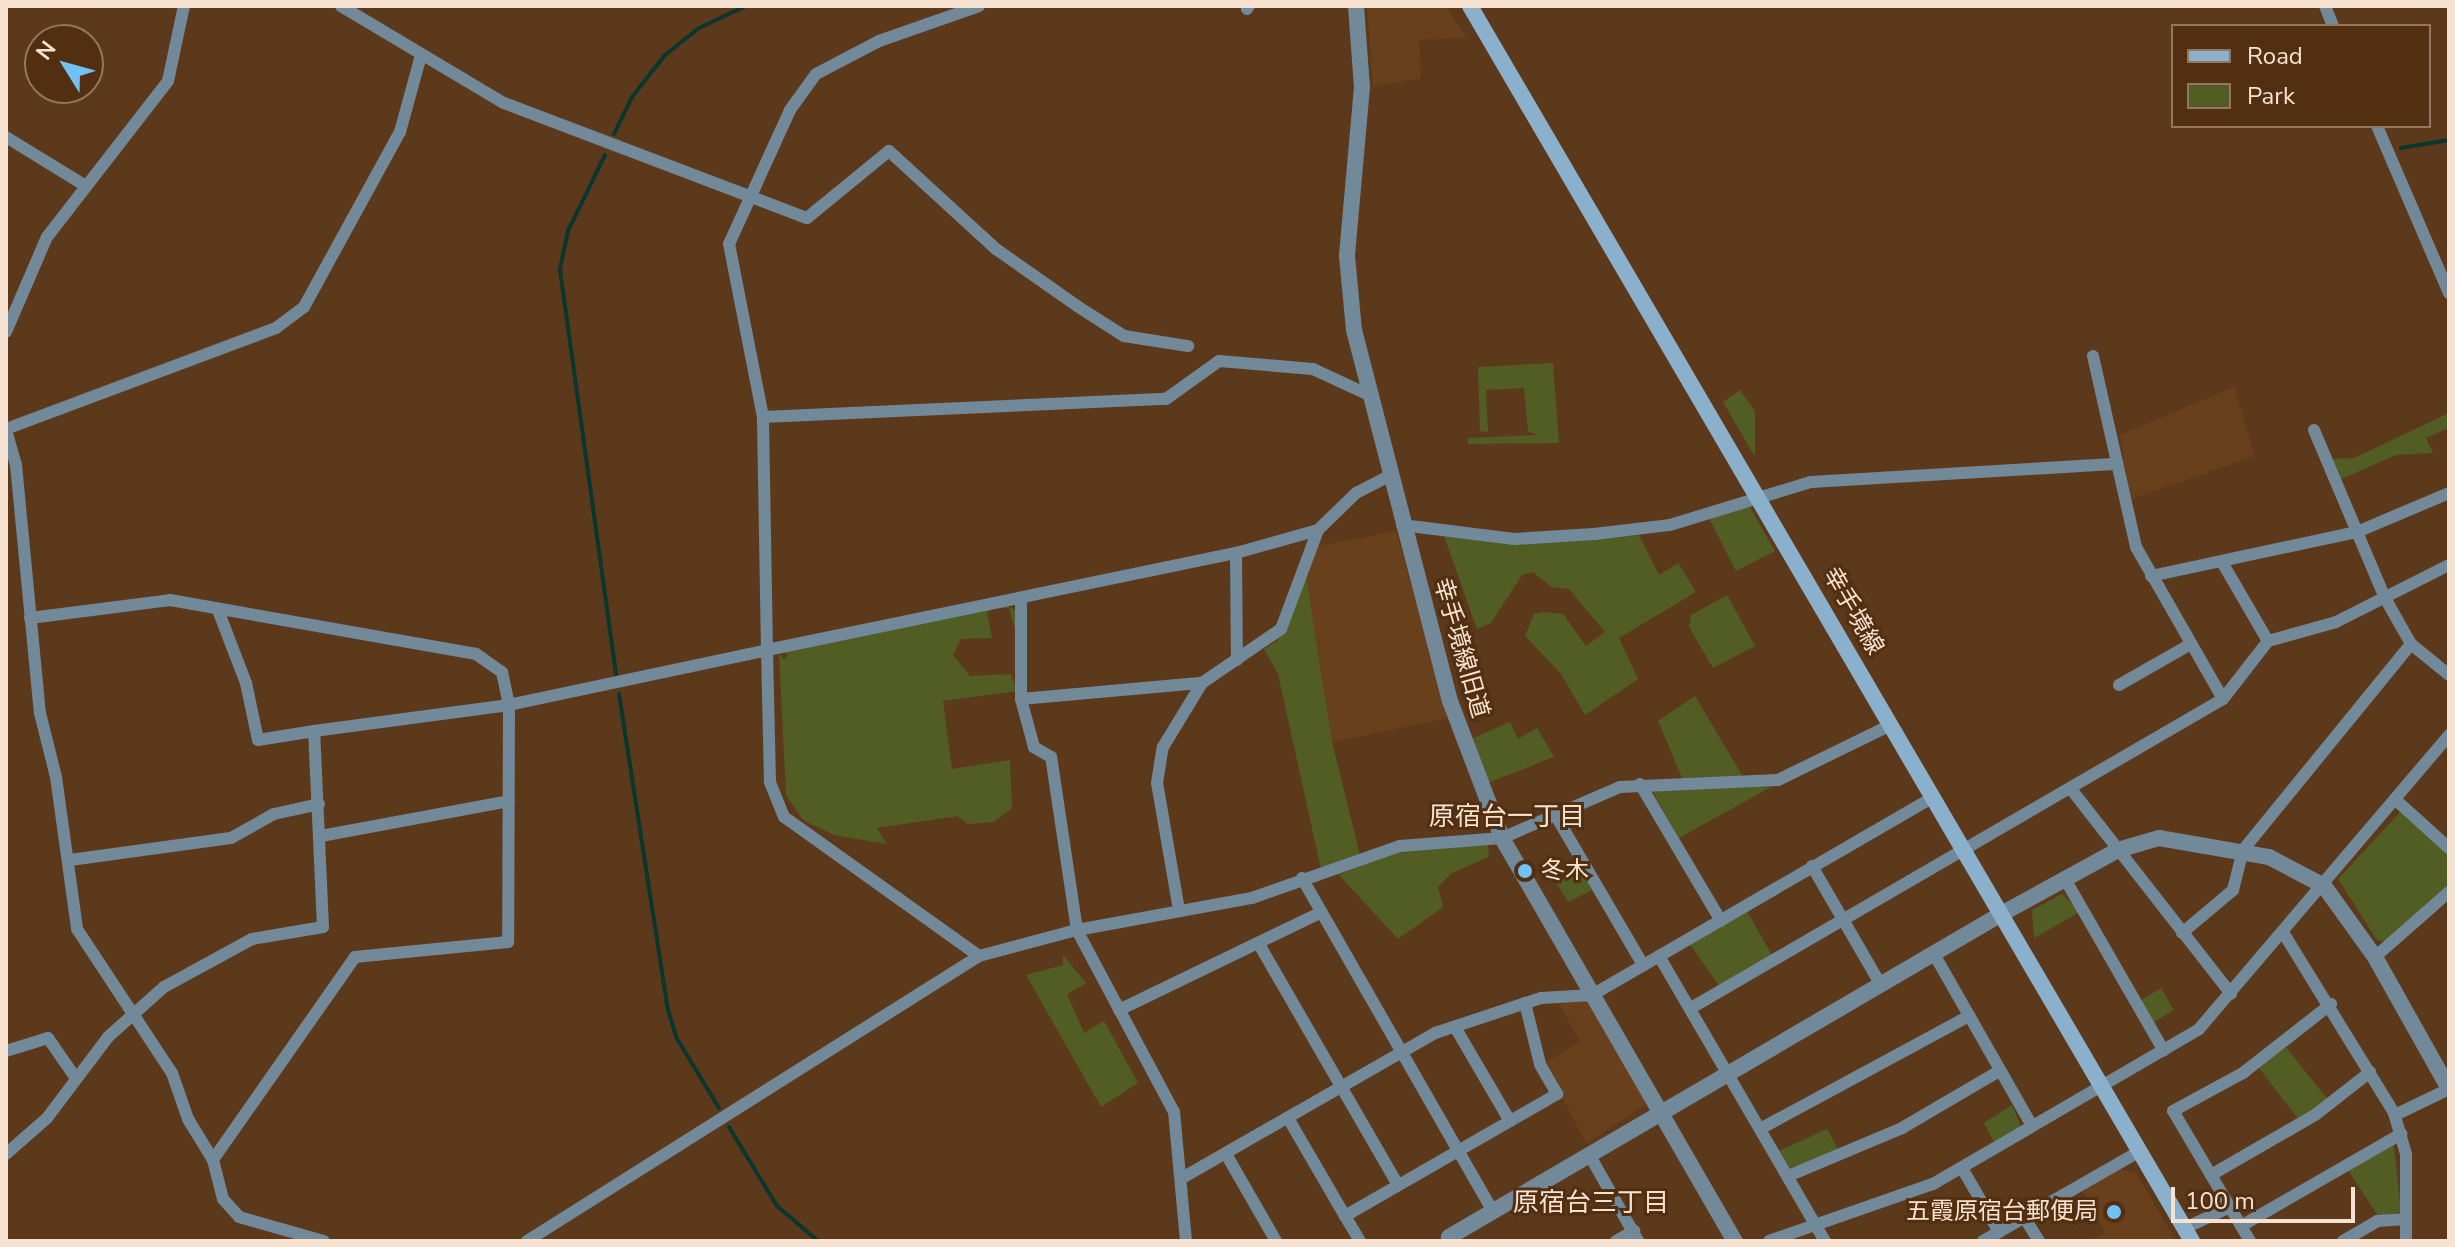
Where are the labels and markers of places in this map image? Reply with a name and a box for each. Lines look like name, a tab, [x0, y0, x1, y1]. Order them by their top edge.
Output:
place label: 冬木	[1541, 857, 1589, 885]
marker: 冬木	[1516, 862, 1534, 880]
place label: 五霞原宿台郵便局	[1906, 1198, 2098, 1226]
marker: 五霞原宿台郵便局	[2105, 1203, 2123, 1221]

